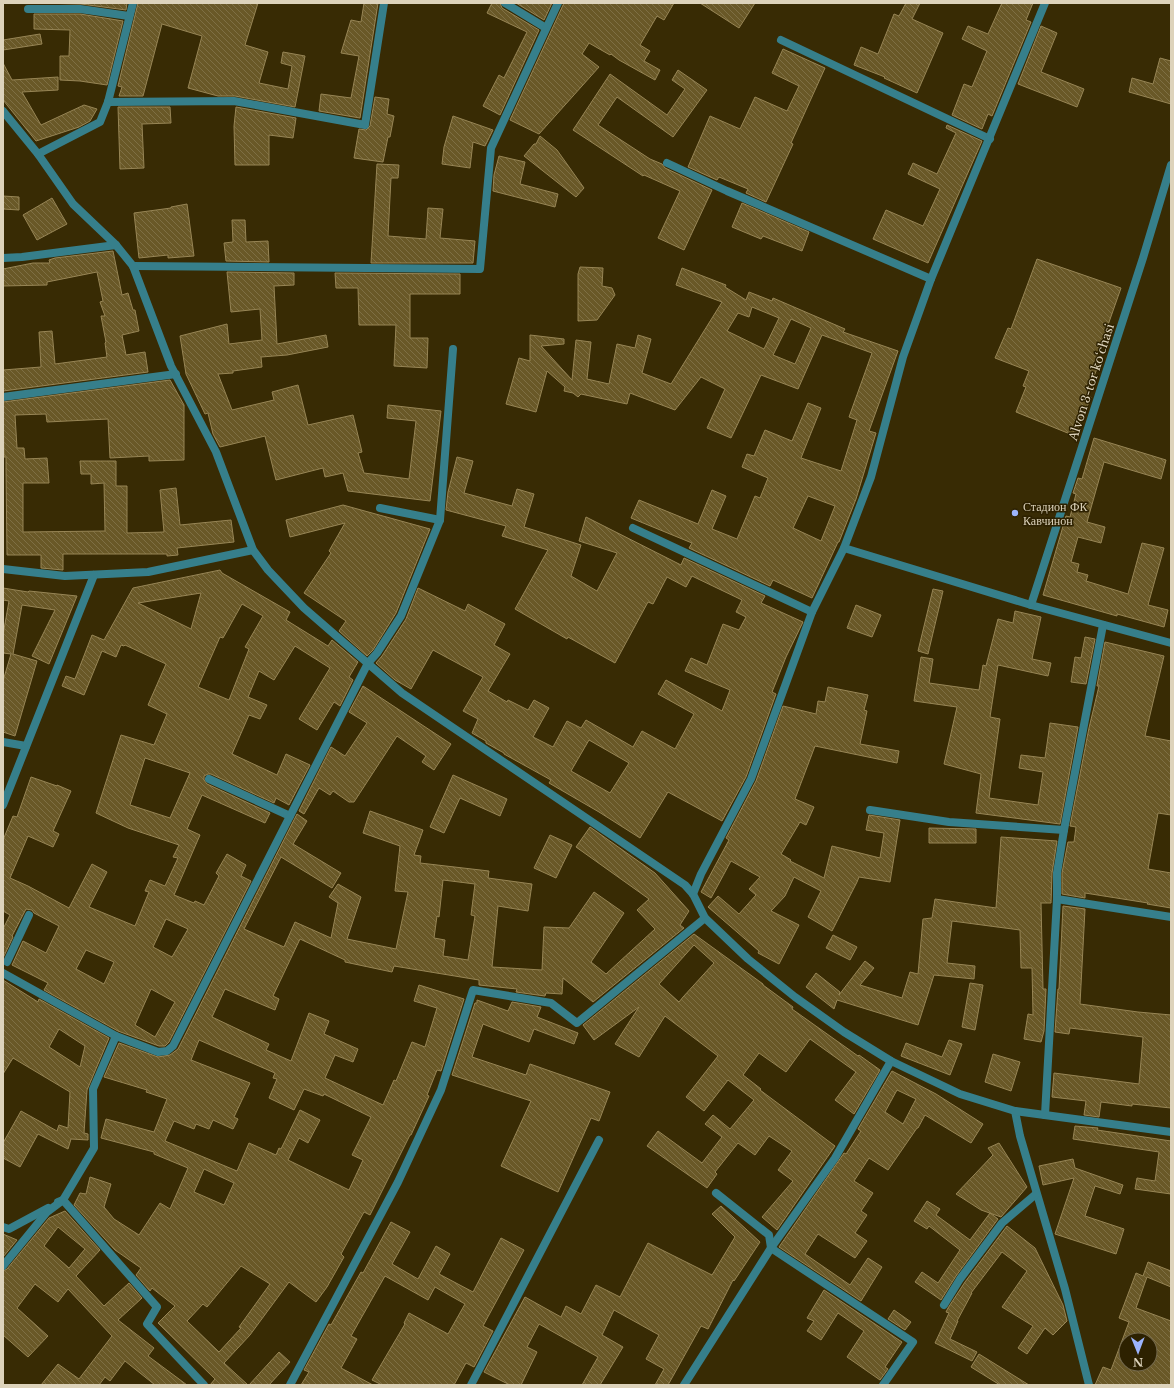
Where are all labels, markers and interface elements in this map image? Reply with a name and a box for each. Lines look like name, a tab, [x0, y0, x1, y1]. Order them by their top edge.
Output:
street label: Alvon 3-tor ko‘chasi	[1065, 322, 1117, 443]
place label: Стадион ФК Кавчинон	[1023, 499, 1088, 528]
marker: Стадион ФК Кавчинон	[1010, 508, 1020, 518]
north arrow	[1118, 1332, 1158, 1372]
text: N	[1132, 1355, 1143, 1369]

